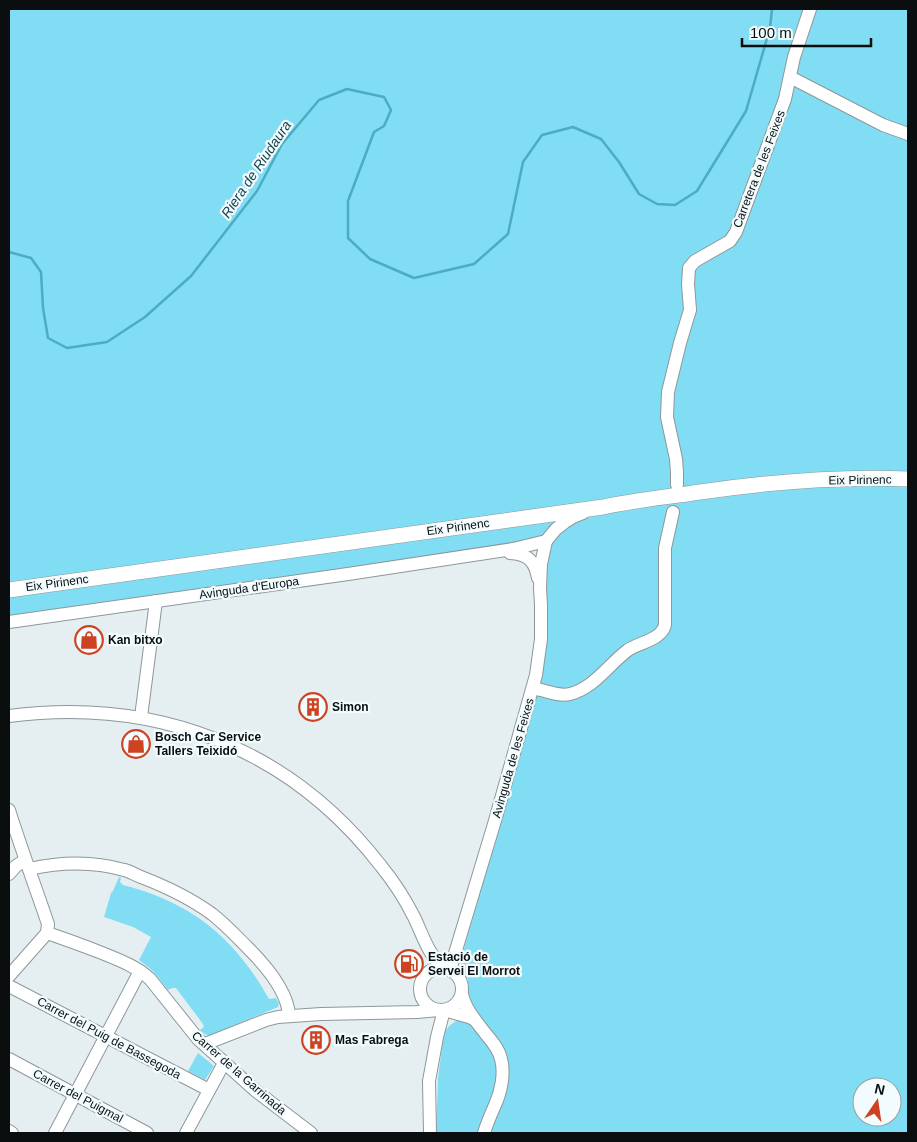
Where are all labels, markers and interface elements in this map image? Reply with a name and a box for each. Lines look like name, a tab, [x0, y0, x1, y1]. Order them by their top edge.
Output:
scale bar	[742, 15, 871, 47]
text: 100 m	[750, 24, 792, 41]
street label: Carretera de les Feixes	[730, 108, 788, 230]
water label: Riera de Riudaura	[218, 117, 295, 221]
street label: Eix Pirinenc	[828, 472, 892, 488]
street label: Eix Pirinenc	[426, 516, 490, 538]
street label: Eix Pirinenc	[25, 572, 89, 594]
street label: Avinguda d'Europa	[198, 574, 300, 602]
shop icon: Kan bitxo	[74, 625, 104, 655]
place label: Kan bitxo	[108, 633, 163, 647]
building icon: Simon	[298, 692, 328, 722]
street label: Avinguda de les Feixes	[489, 697, 537, 819]
place label: Simon	[332, 700, 369, 714]
shop icon: Bosch Car Service Tallers Teixidó	[121, 729, 151, 759]
place label: Bosch Car Service Tallers Teixidó	[155, 730, 261, 758]
fuel station icon: Estació de Servei El Morrot	[394, 949, 424, 979]
place label: Estació de Servei El Morrot	[428, 950, 520, 978]
street label: Carrer del Puig de Bassegoda	[35, 994, 184, 1082]
building icon: Mas Fabrega	[301, 1025, 331, 1055]
street label: Carrer de la Garrinada	[189, 1028, 289, 1118]
place label: Mas Fabrega	[335, 1033, 409, 1047]
street label: Carrer del Puigmal	[31, 1066, 125, 1126]
north arrow	[852, 1077, 902, 1127]
text: N	[873, 1080, 887, 1098]

